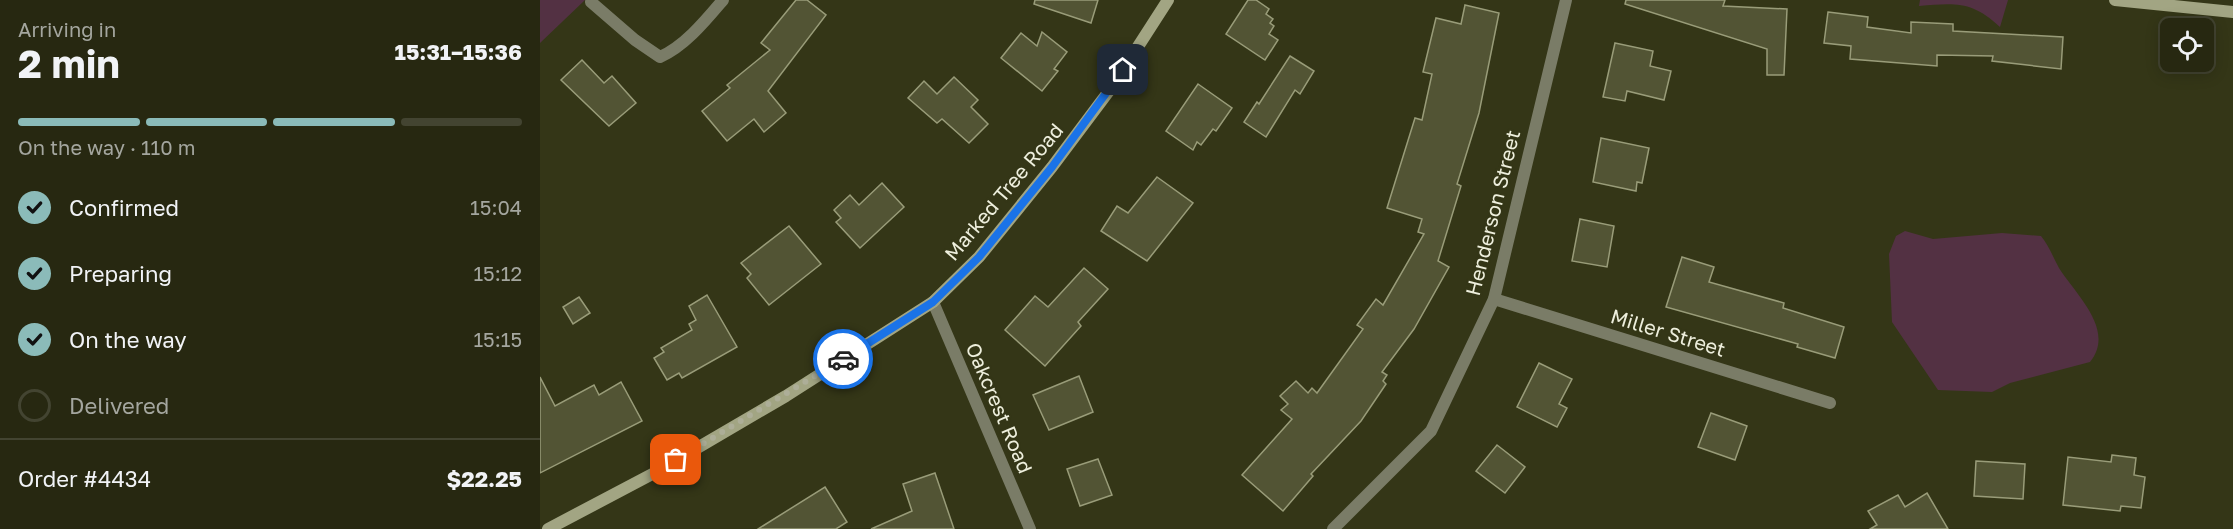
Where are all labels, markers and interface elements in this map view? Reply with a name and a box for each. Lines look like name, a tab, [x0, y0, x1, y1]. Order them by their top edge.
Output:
text: Arriving in	[18, 17, 116, 41]
map controls	[2160, 18, 2214, 72]
button: locate	[2160, 18, 2214, 72]
text: 15:31–15:36	[395, 38, 522, 65]
text: 2 min	[18, 40, 120, 87]
pin	[1097, 44, 1148, 95]
icon: home	[1106, 53, 1139, 86]
street label: Marked Tree Road	[939, 118, 1068, 265]
street label: Henderson Street	[1460, 127, 1524, 298]
text: On the way · 110 m	[18, 135, 195, 159]
icon: check	[18, 191, 51, 224]
text: Confirmed	[69, 194, 179, 221]
text: 15:04	[470, 195, 522, 219]
icon: check	[18, 257, 51, 290]
text: Preparing	[69, 260, 172, 287]
text: 15:12	[473, 261, 522, 285]
street label: Miller Street	[1608, 303, 1729, 361]
icon: check	[18, 323, 51, 356]
text: On the way	[69, 326, 187, 353]
text: 15:15	[473, 327, 522, 351]
courier	[813, 329, 873, 389]
street label: Oakcrest Road	[962, 339, 1038, 477]
icon: car	[827, 343, 860, 376]
text: Delivered	[69, 392, 169, 419]
pin	[650, 434, 701, 485]
icon: bag	[659, 443, 692, 476]
text: Order #4434	[18, 465, 151, 492]
text: $22.25	[447, 465, 522, 492]

